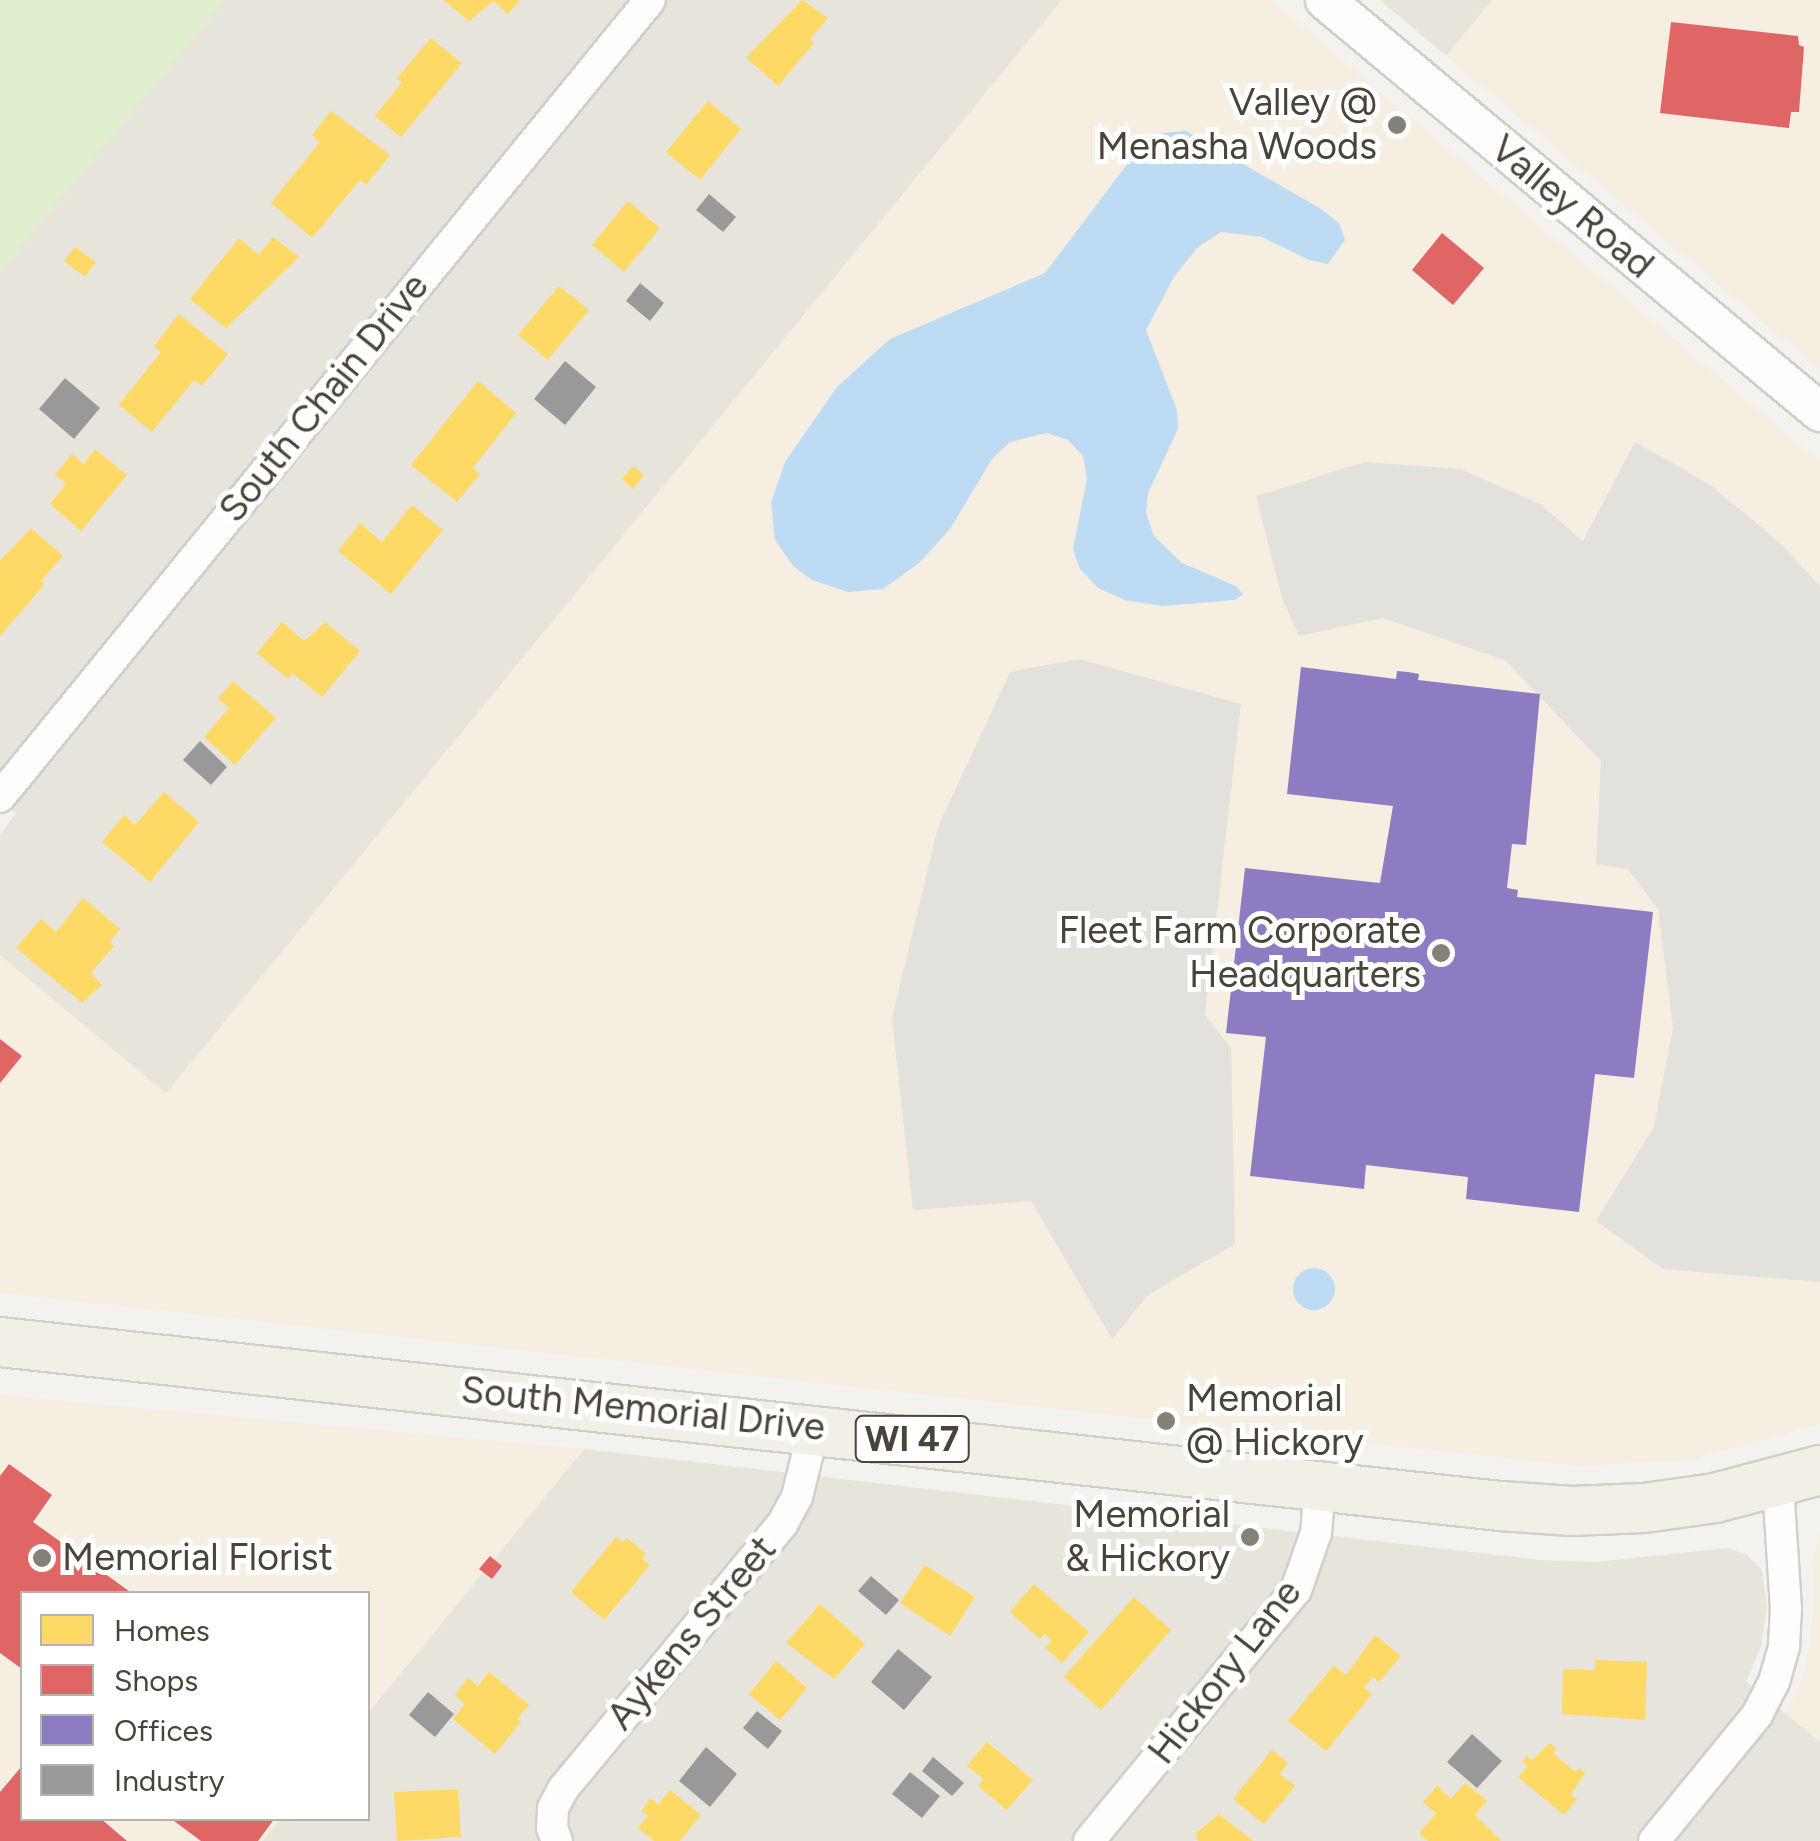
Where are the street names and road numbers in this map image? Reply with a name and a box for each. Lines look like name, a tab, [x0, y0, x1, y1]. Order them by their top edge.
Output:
street label: Valley Road	[1482, 126, 1662, 288]
street label: South Chain Drive	[210, 264, 438, 532]
street label: South Memorial Drive	[459, 1367, 827, 1451]
road number: WI 47	[854, 1409, 970, 1469]
street label: Aykens Street	[598, 1527, 786, 1739]
street label: Hickory Lane	[1139, 1571, 1311, 1773]

